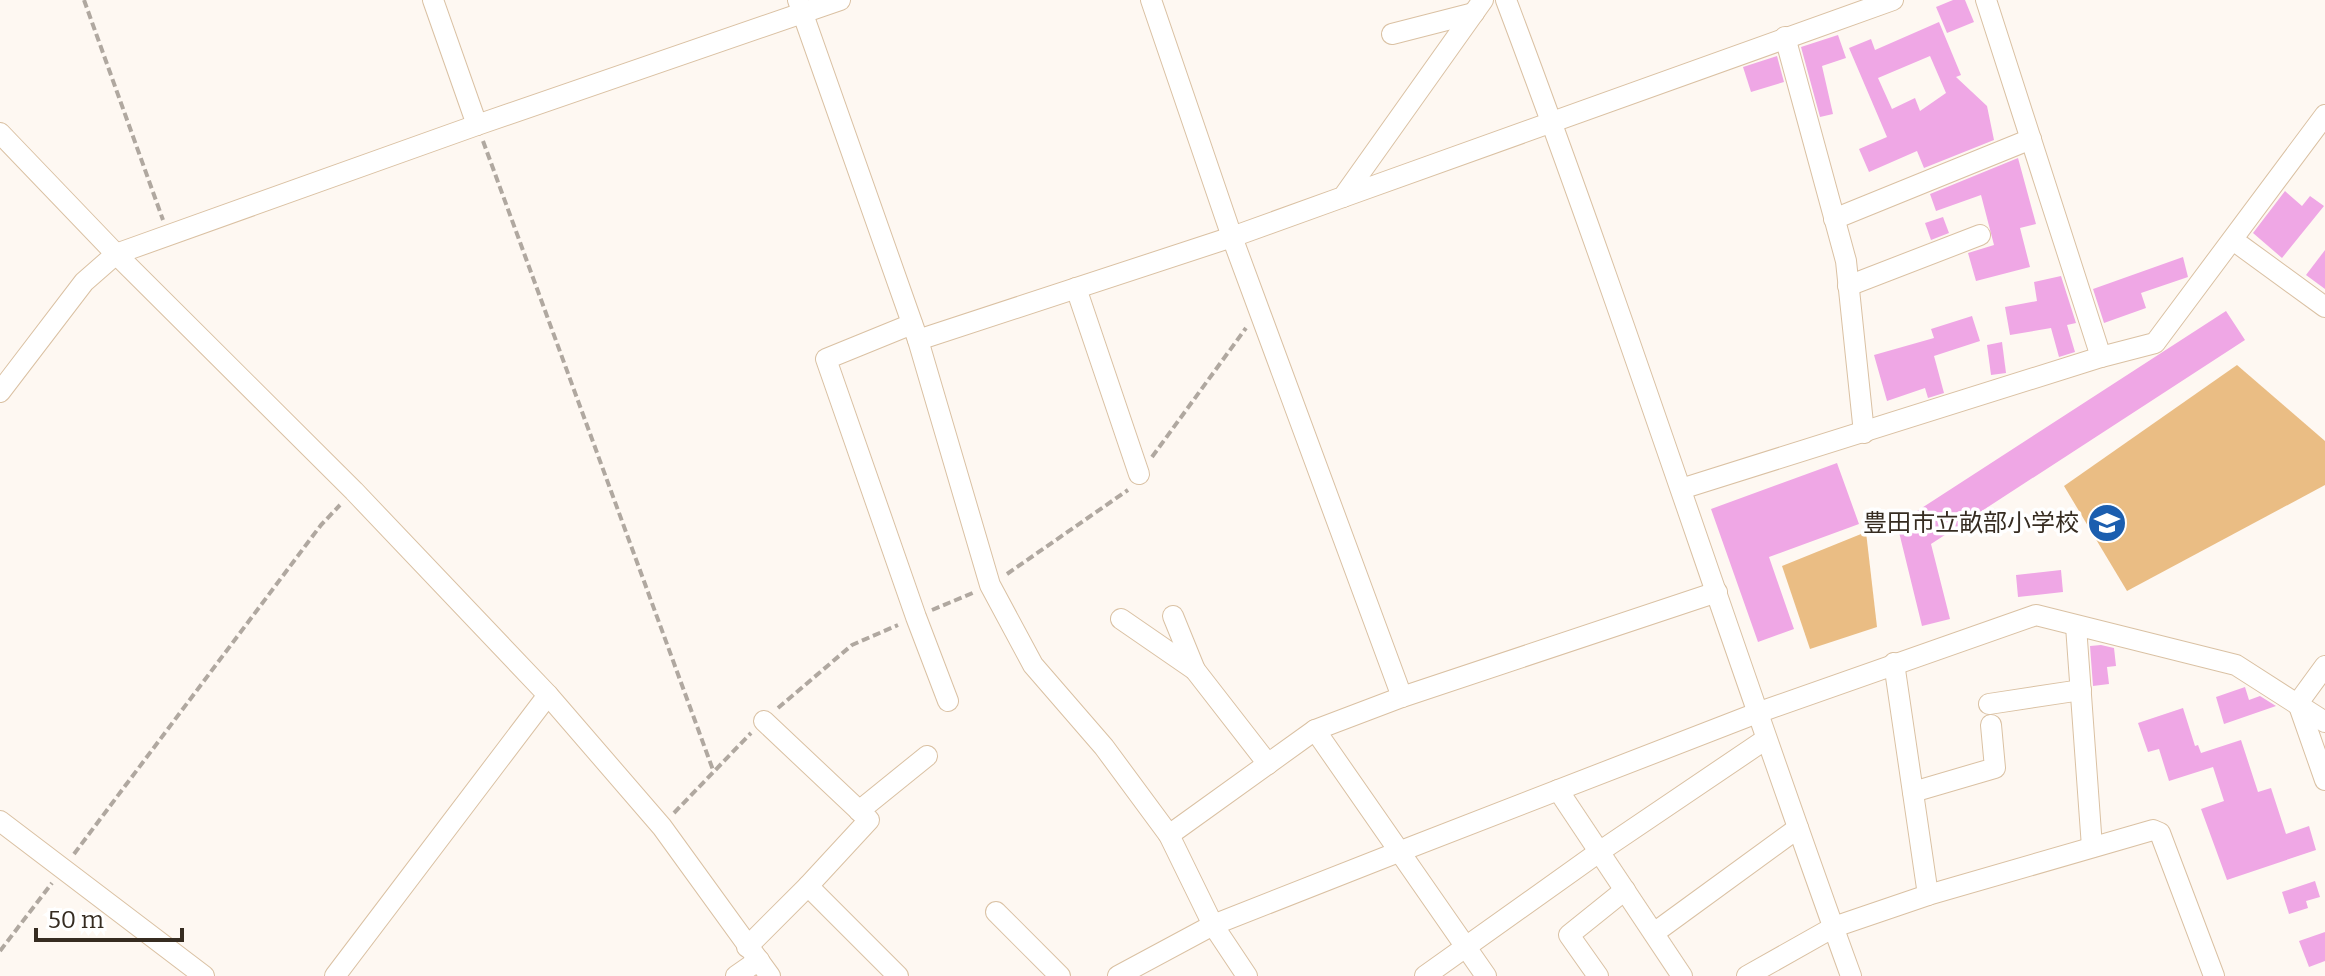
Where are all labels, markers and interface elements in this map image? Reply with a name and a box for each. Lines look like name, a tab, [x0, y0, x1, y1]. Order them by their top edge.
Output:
school or university icon: 豊田市立畝部小学校	[2086, 502, 2128, 544]
place label: 豊田市立畝部小学校	[1863, 509, 2079, 537]
scale bar	[36, 892, 182, 942]
text: 50 m	[48, 906, 104, 934]

